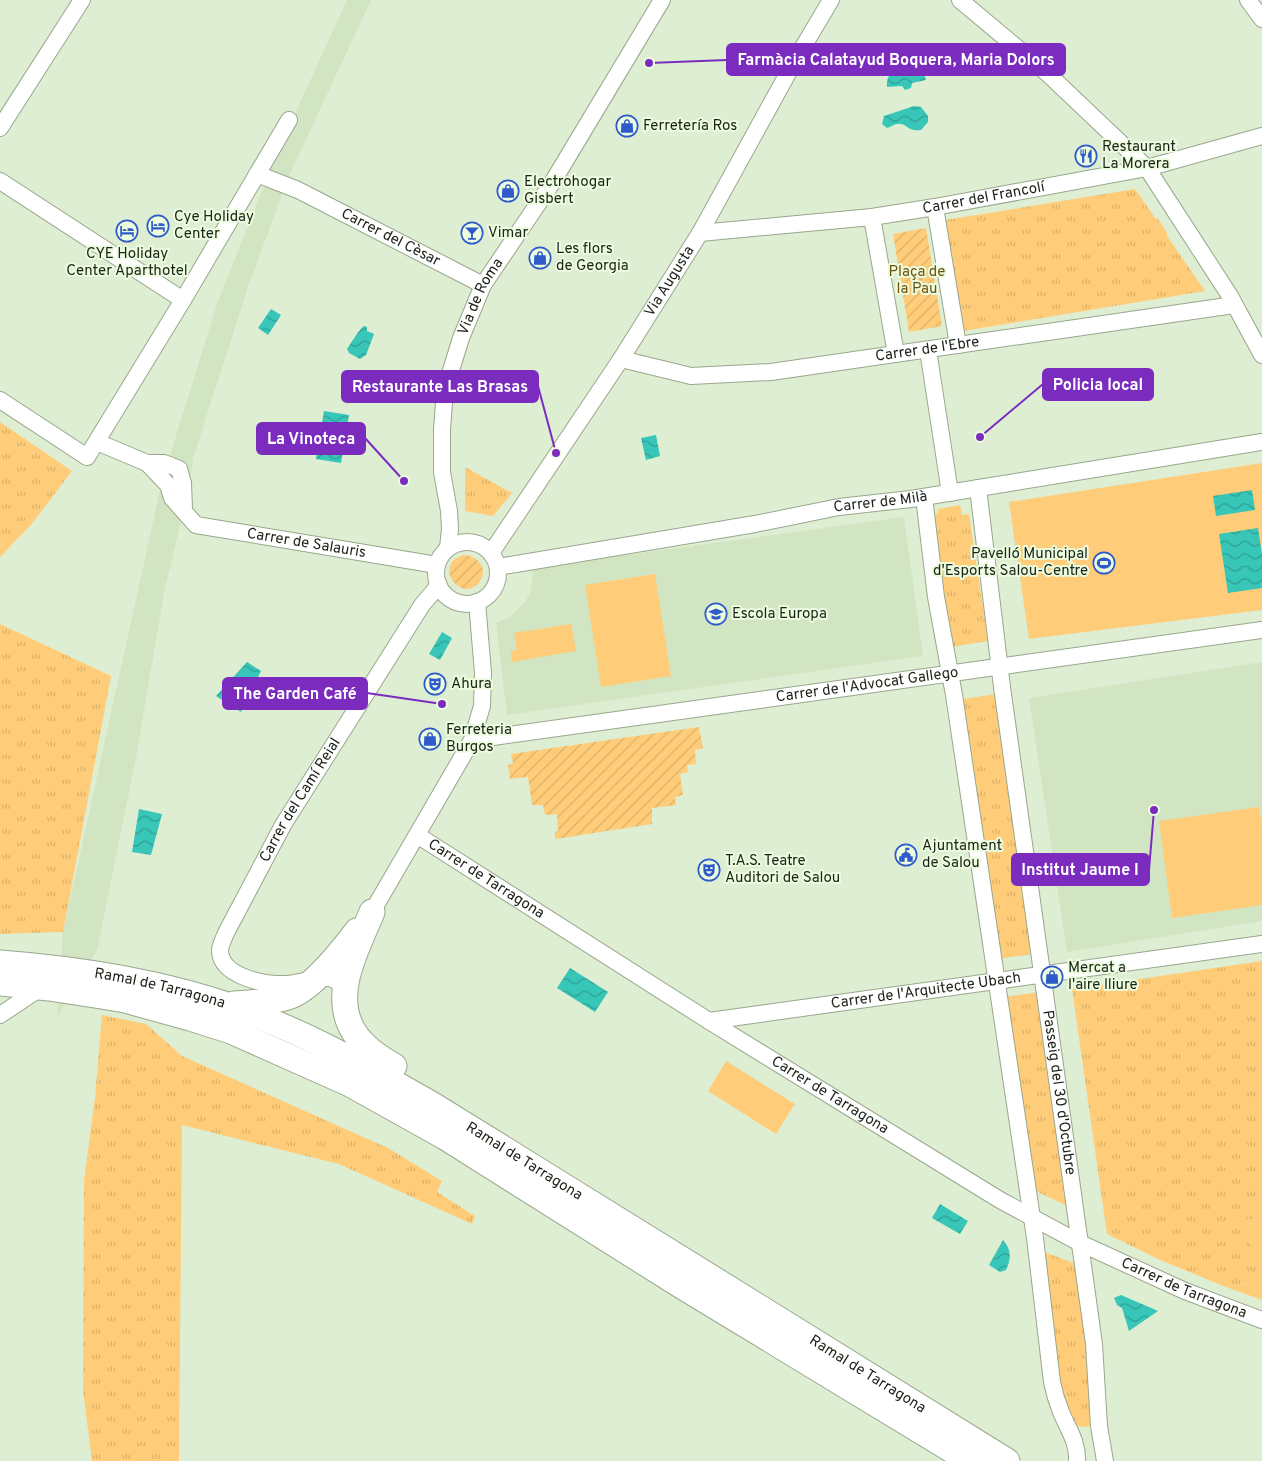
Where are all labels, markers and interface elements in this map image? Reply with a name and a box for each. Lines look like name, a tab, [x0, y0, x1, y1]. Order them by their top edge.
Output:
callout: Farmàcia Calatayud Boquera, Maria Dolors	[727, 44, 1065, 75]
text: Farmàcia Calatayud Boquera, Maria Dolors	[737, 51, 1055, 71]
shop icon: Ferretería Ros	[615, 114, 639, 138]
place label: Ferretería Ros	[643, 117, 737, 136]
place label: Restaurant La Morera	[1102, 138, 1176, 174]
restaurant icon: Restaurant La Morera	[1074, 144, 1098, 168]
place label: Electrohogar Gisbert	[524, 173, 611, 209]
street label: Carrer del Francolí	[921, 177, 1048, 218]
shop icon: Electrohogar Gisbert	[496, 179, 520, 203]
street label: Carrer del Cèsar	[338, 204, 444, 271]
place label: Cye Holiday Center	[174, 208, 254, 244]
hotel icon: Cye Holiday Center	[146, 214, 170, 238]
hotel icon: CYE Holiday Center Aparthotel	[115, 219, 139, 243]
bar icon: Vimar	[460, 221, 484, 245]
place label: Vimar	[488, 224, 528, 243]
place label: Les flors de Georgia	[556, 240, 629, 276]
street label: Via Augusta	[640, 243, 699, 320]
place label: CYE Holiday Center Aparthotel	[66, 245, 188, 281]
shop icon: Les flors de Georgia	[528, 246, 552, 270]
street label: Via de Roma	[454, 255, 508, 338]
park label: Plaça de la Pau	[889, 263, 945, 299]
street label: Carrer de l'Ebre	[874, 332, 980, 366]
callout: Policia local	[1043, 369, 1153, 400]
callout: Restaurante Las Brasas	[342, 371, 538, 402]
text: Policia local	[1053, 376, 1143, 396]
text: Restaurante Las Brasas	[352, 378, 528, 398]
callout: La Vinoteca	[257, 423, 365, 454]
text: La Vinoteca	[267, 430, 355, 450]
street label: Carrer de Milà	[832, 487, 929, 517]
street label: Carrer de Salauris	[245, 524, 367, 563]
place label: Pavelló Municipal d'Esports Salou-Centre	[933, 545, 1088, 581]
sports icon: Pavelló Municipal d'Esports Salou-Centre	[1092, 551, 1116, 575]
school or university icon: Escola Europa	[704, 602, 728, 626]
place label: Escola Europa	[732, 605, 827, 624]
street label: Carrer de l'Advocat Gallego	[775, 663, 960, 707]
theatre icon: Ahura	[423, 672, 447, 696]
place label: Ahura	[451, 675, 492, 694]
callout: The Garden Café	[223, 678, 367, 709]
text: The Garden Café	[233, 685, 357, 705]
place label: Ferreteria Burgos	[446, 721, 512, 757]
shop icon: Ferreteria Burgos	[418, 727, 442, 751]
street label: Carrer del Camí Reial	[256, 735, 345, 866]
street label: Carrer de Tarragona	[424, 835, 548, 923]
place label: Ajuntament de Salou	[922, 837, 1002, 873]
public building icon: Ajuntament de Salou	[894, 843, 918, 867]
place label: T.A.S. Teatre Auditori de Salou	[725, 852, 840, 888]
callout: Institut Jaume I	[1012, 854, 1149, 885]
theatre icon: T.A.S. Teatre Auditori de Salou	[697, 858, 721, 882]
text: Institut Jaume I	[1021, 861, 1139, 881]
place label: Mercat a l'aire lliure	[1068, 959, 1138, 995]
street label: Ramal de Tarragona	[93, 964, 228, 1013]
shop icon: Mercat a l'aire lliure	[1040, 965, 1064, 989]
street label: Carrer de l'Arquitecte Ubach	[830, 968, 1022, 1013]
street label: Passeig del 30 d'Octubre	[1038, 1009, 1080, 1176]
street label: Carrer de Tarragona	[768, 1052, 892, 1139]
street label: Ramal de Tarragona	[462, 1118, 586, 1205]
street label: Carrer de Tarragona	[1118, 1254, 1249, 1323]
street label: Ramal de Tarragona	[805, 1331, 929, 1418]

